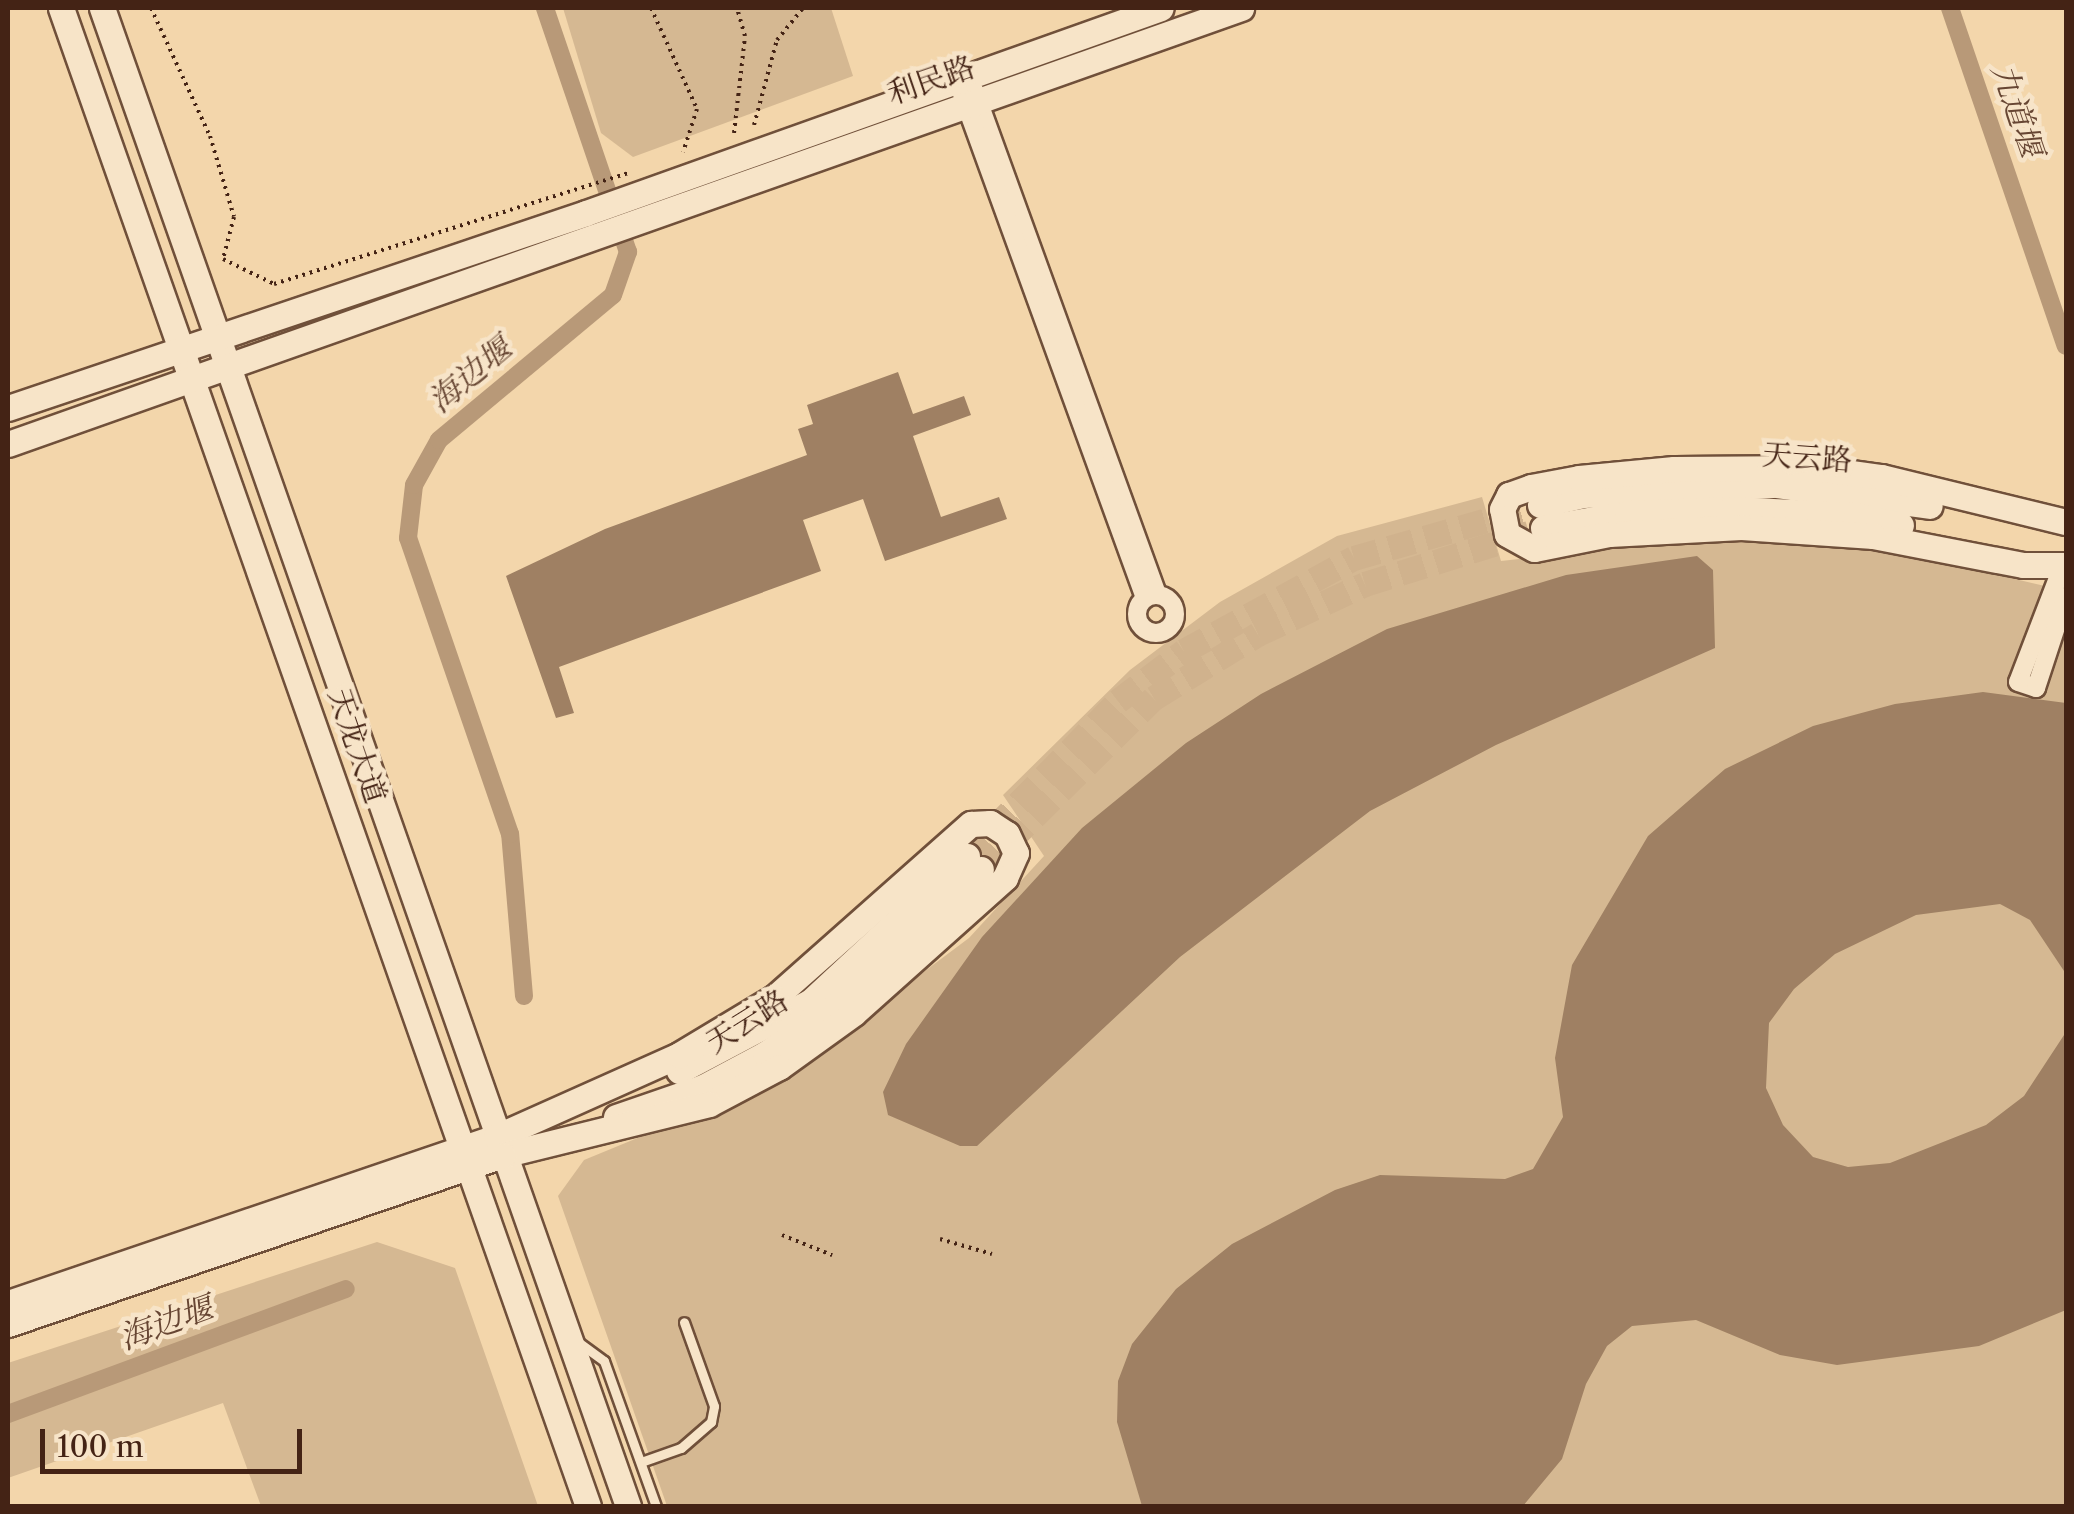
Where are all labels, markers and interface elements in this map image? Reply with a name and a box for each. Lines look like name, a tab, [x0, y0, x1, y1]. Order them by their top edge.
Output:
street label: 利民路	[883, 49, 979, 113]
water label: 九道堰	[1983, 58, 2051, 162]
water label: 海边堰	[421, 329, 519, 421]
street label: 天云路	[1761, 437, 1853, 479]
street label: 天龙大道	[320, 683, 394, 809]
street label: 天云路	[699, 983, 795, 1061]
water label: 海边堰	[114, 1289, 218, 1357]
scale bar	[45, 1409, 308, 1471]
text: 100 m	[57, 1428, 144, 1465]

